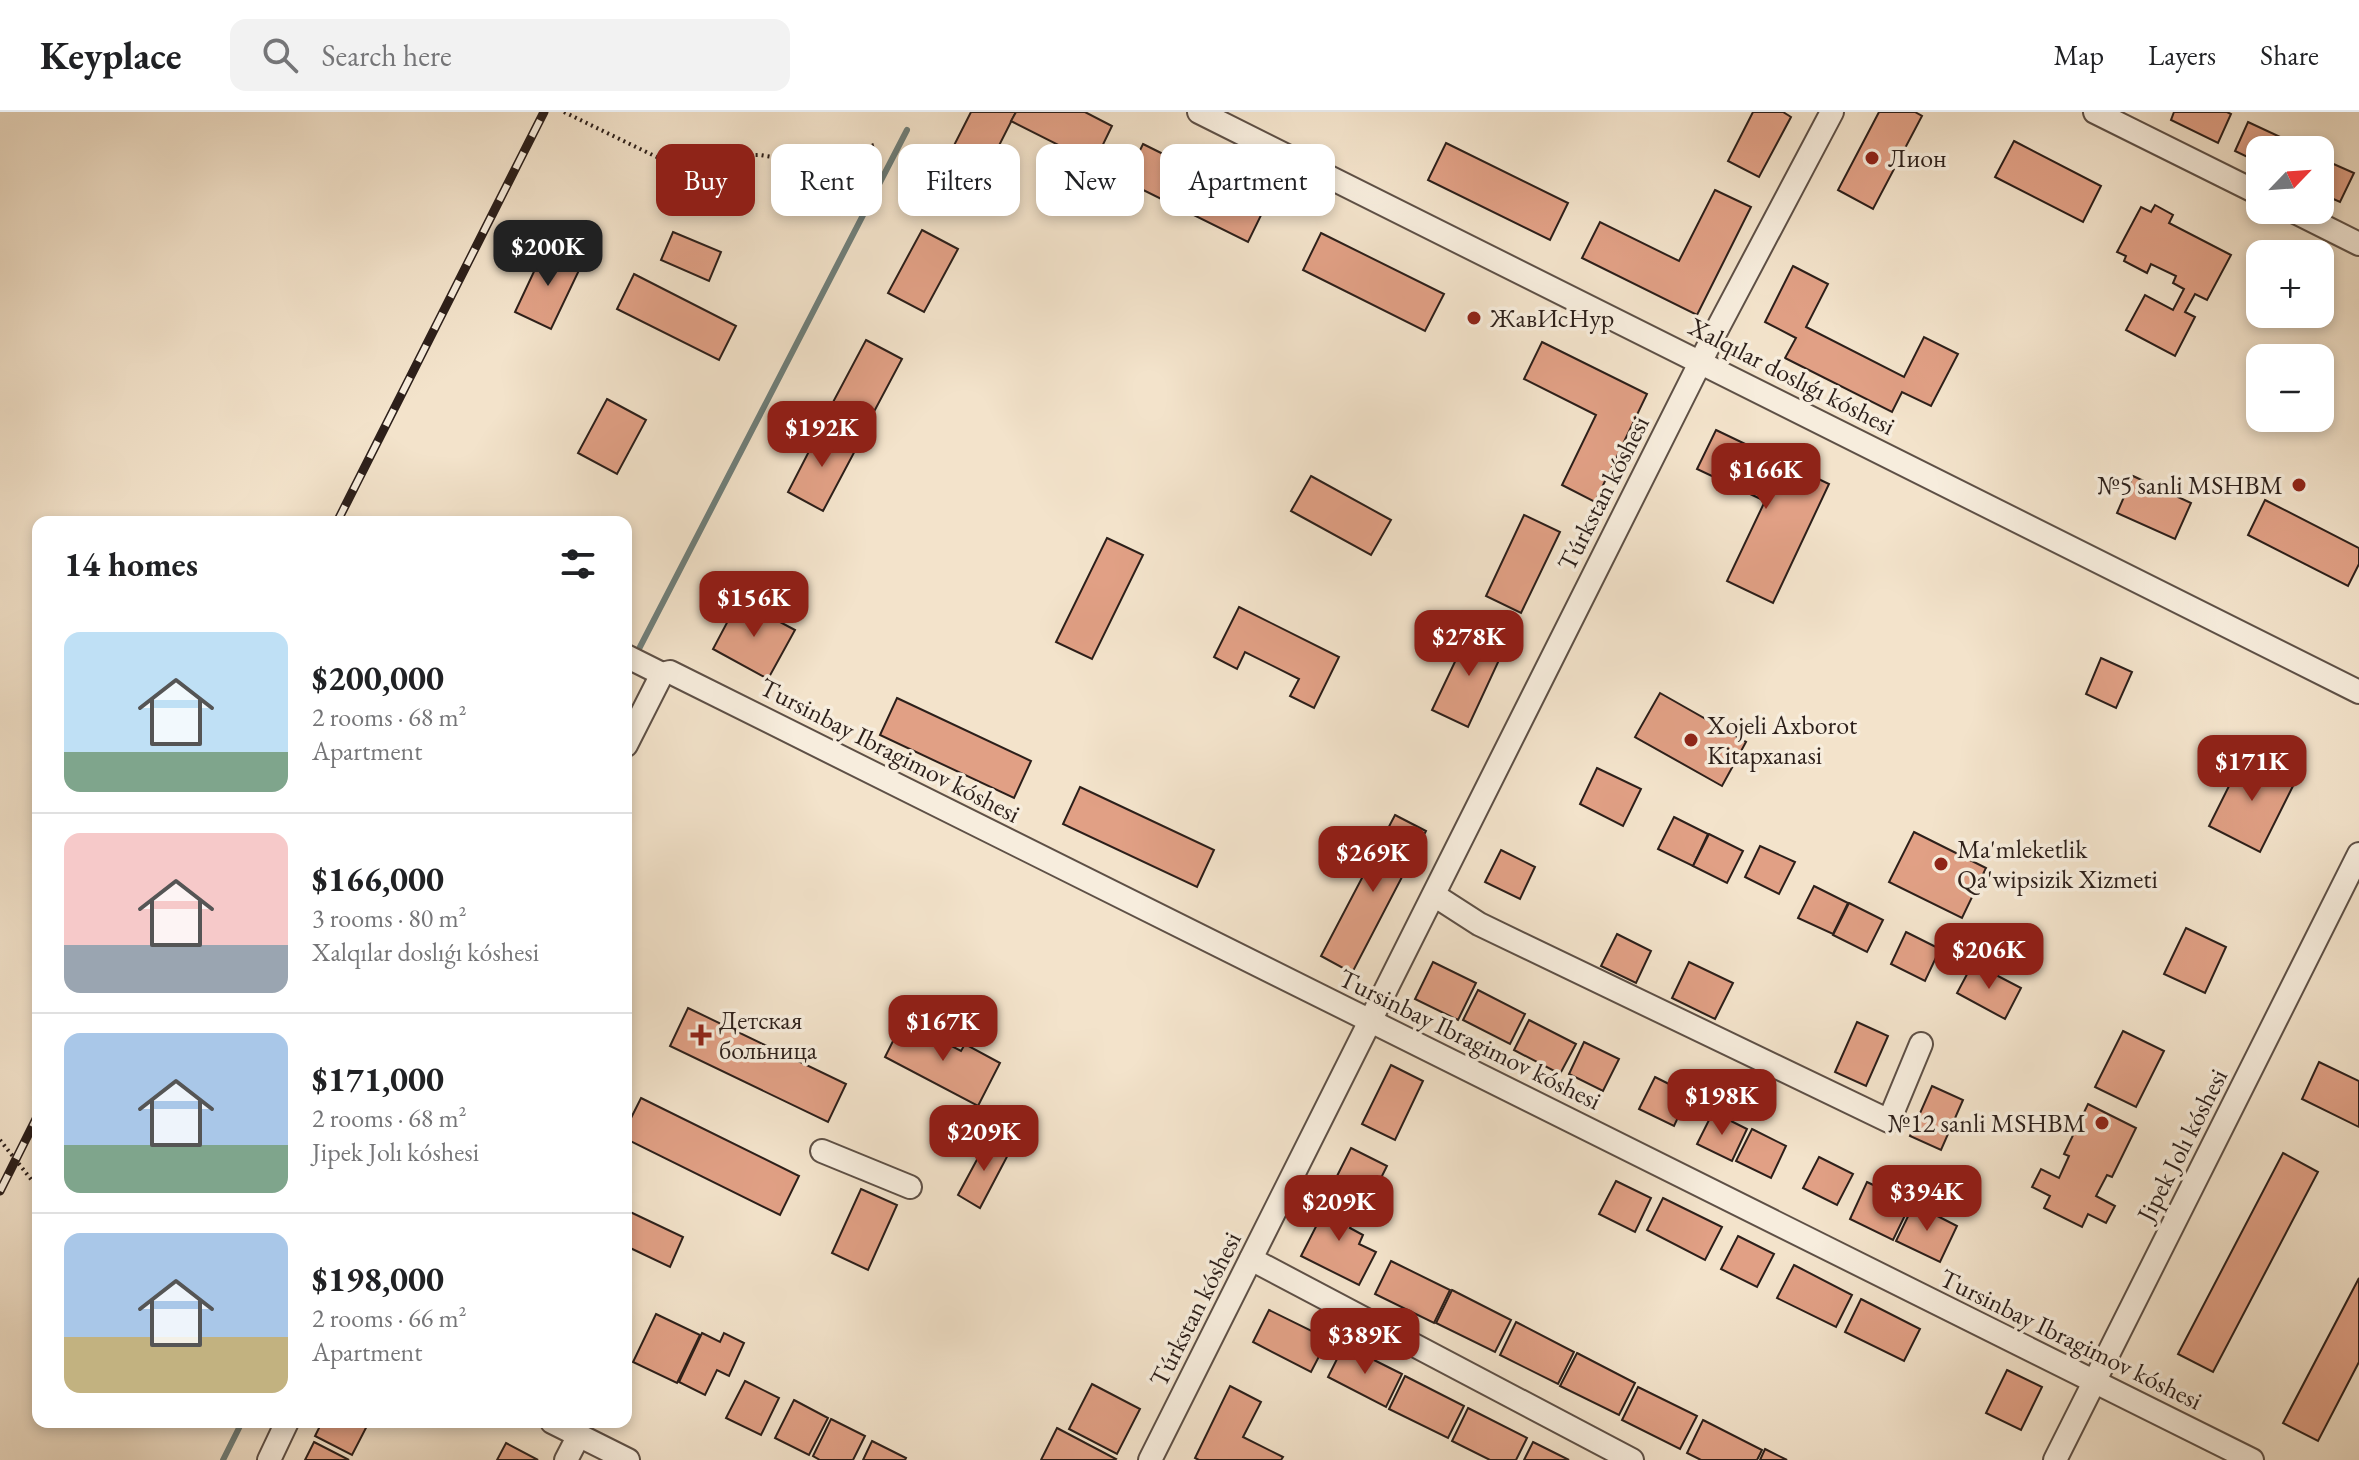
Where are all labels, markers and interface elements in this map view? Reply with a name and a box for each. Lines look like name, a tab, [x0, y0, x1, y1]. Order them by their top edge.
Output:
search box	[230, 19, 790, 91]
text: Keyplace	[40, 31, 182, 80]
icon: search	[258, 33, 302, 77]
text: Search here	[322, 36, 452, 75]
text: Map	[2054, 37, 2104, 73]
text: Layers	[2148, 37, 2216, 73]
text: Share	[2260, 37, 2319, 73]
north arrow	[2246, 136, 2334, 224]
map controls	[2246, 136, 2334, 432]
place label: Лион	[1888, 141, 1947, 175]
chip: Buy	[656, 144, 755, 216]
chip: Rent	[771, 144, 882, 216]
chip: Filters	[898, 144, 1020, 216]
chip: New	[1036, 144, 1144, 216]
chip: Apartment	[1160, 144, 1335, 216]
marker: Лион	[1863, 149, 1881, 167]
pin: $200K	[492, 220, 604, 288]
text: $200K	[511, 229, 585, 263]
button: +	[2246, 240, 2334, 328]
place label: ЖавИсНур	[1489, 301, 1614, 335]
marker: ЖавИсНур	[1465, 309, 1483, 327]
street label: Xalqılar doslıǵı kóshesi	[1682, 309, 1901, 443]
button: −	[2246, 344, 2334, 432]
pin: $192K	[766, 401, 878, 469]
text: $192K	[785, 410, 859, 444]
street label: Túrkstan kóshesi	[1549, 410, 1657, 576]
pin: $166K	[1710, 443, 1822, 511]
text: $166K	[1729, 452, 1803, 486]
place label: №5 sanli MSHBM	[2097, 468, 2283, 502]
marker: №5 sanli MSHBM	[2290, 476, 2308, 494]
text: 14 homes	[64, 542, 198, 586]
icon: filters	[556, 542, 600, 586]
pin: $156K	[698, 571, 810, 639]
text: $156K	[717, 580, 791, 614]
pin: $278K	[1413, 610, 1525, 678]
text: $278K	[1432, 619, 1506, 653]
text: $200,000	[312, 656, 444, 700]
icon: home	[128, 664, 224, 760]
street label: Tursinbay Ibragimov kóshesi	[754, 669, 1026, 831]
text: 2 rooms · 68 m²	[312, 700, 467, 734]
place label: Xojeli Axborot Kitapxanasi	[1706, 708, 1857, 772]
marker: Xojeli Axborot Kitapxanasi	[1682, 731, 1700, 749]
text: Apartment	[312, 734, 422, 768]
pin: $171K	[2196, 735, 2308, 803]
text: $171K	[2215, 744, 2289, 778]
pin: $269K	[1317, 826, 1429, 894]
place label: Ma'mleketlik Qa'wipsizik Xizmeti	[1957, 832, 2158, 896]
text: $269K	[1336, 835, 1410, 869]
marker: Ma'mleketlik Qa'wipsizik Xizmeti	[1932, 855, 1950, 873]
text: $166,000	[312, 857, 444, 901]
icon: home	[128, 865, 224, 961]
text: 3 rooms · 80 m²	[312, 901, 467, 935]
pin: $206K	[1933, 923, 2045, 991]
text: $206K	[1952, 932, 2026, 966]
text: Xalqılar doslıǵı kóshesi	[312, 935, 539, 969]
street label: Tursinbay Ibragimov kóshesi	[1333, 961, 1607, 1117]
pin: $167K	[887, 995, 999, 1063]
place label: Детская больница	[719, 1003, 818, 1067]
text: $167K	[906, 1004, 980, 1038]
marker: Детская больница	[690, 1024, 712, 1046]
text: $171,000	[312, 1057, 444, 1101]
street label: Jipek Jolı kóshesi	[2128, 1063, 2235, 1229]
icon: home	[128, 1065, 224, 1161]
pin: $198K	[1666, 1069, 1778, 1137]
text: $198K	[1685, 1078, 1759, 1112]
text: 2 rooms · 68 m²	[312, 1101, 467, 1135]
pin: $209K	[928, 1105, 1040, 1173]
place label: №12 sanli MSHBM	[1888, 1106, 2086, 1140]
text: $209K	[947, 1114, 1021, 1148]
marker: №12 sanli MSHBM	[2093, 1114, 2111, 1132]
text: Jipek Jolı kóshesi	[312, 1135, 479, 1169]
pin: $394K	[1871, 1165, 1983, 1233]
text: $394K	[1890, 1174, 1964, 1208]
pin: $209K	[1283, 1175, 1395, 1243]
text: $209K	[1302, 1184, 1376, 1218]
street label: Túrkstan kóshesi	[1141, 1226, 1249, 1392]
text: $198,000	[312, 1257, 444, 1301]
street label: Tursinbay Ibragimov kóshesi	[1934, 1261, 2208, 1417]
icon: home	[128, 1265, 224, 1361]
text: 2 rooms · 66 m²	[312, 1301, 467, 1335]
pin: $389K	[1309, 1308, 1421, 1376]
text: $389K	[1328, 1317, 1402, 1351]
text: Apartment	[312, 1335, 422, 1369]

